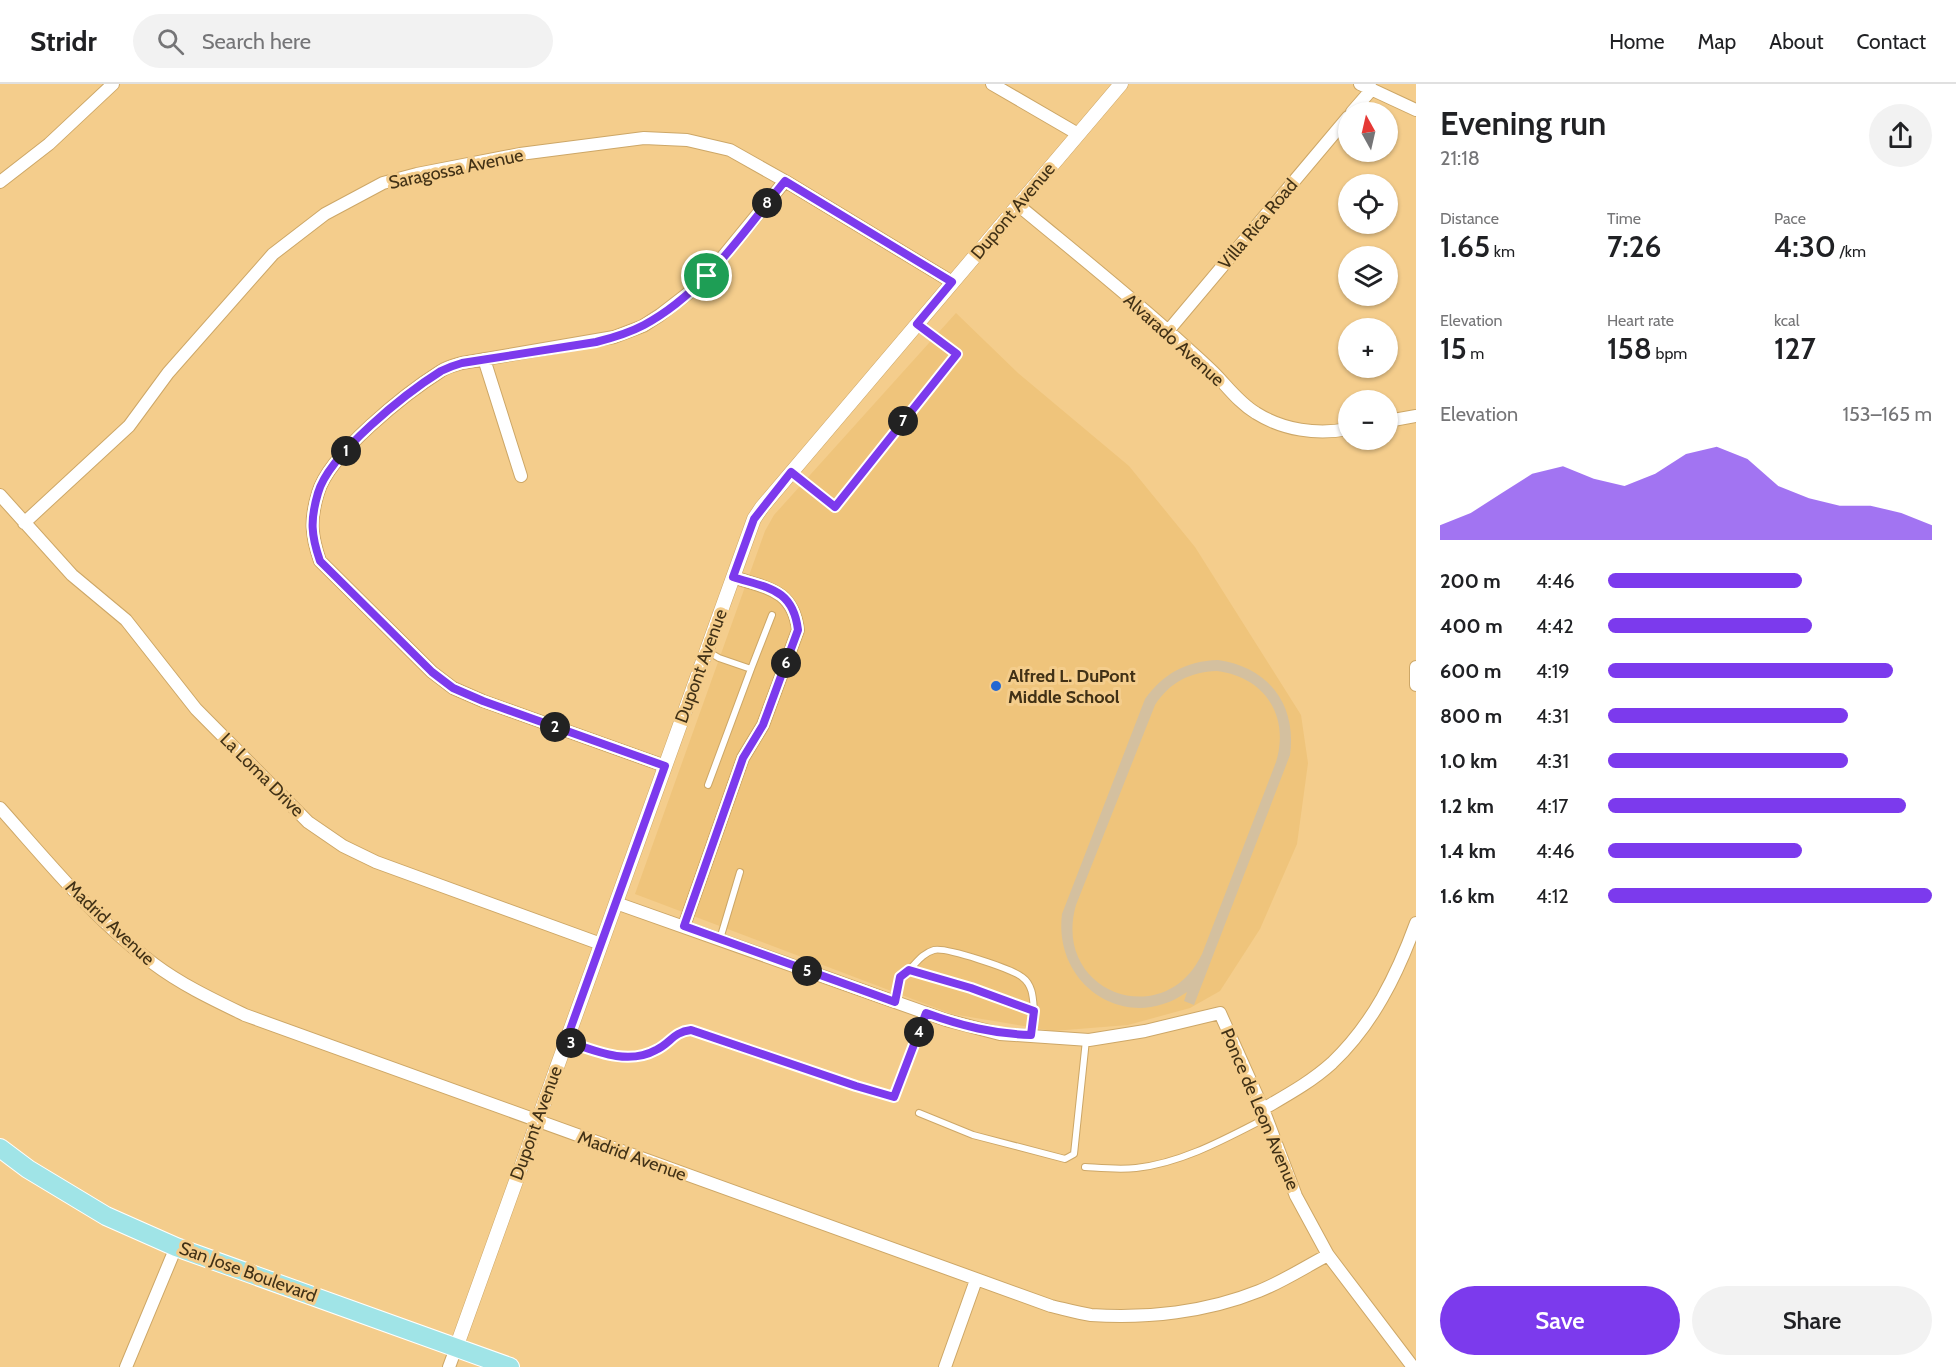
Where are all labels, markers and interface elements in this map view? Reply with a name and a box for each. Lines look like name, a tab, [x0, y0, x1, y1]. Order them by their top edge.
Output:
search box	[133, 14, 553, 68]
text: Stridr	[30, 24, 97, 58]
icon: search	[154, 25, 187, 58]
text: Search here	[202, 28, 311, 55]
text: Home	[1609, 29, 1665, 54]
text: Map	[1698, 29, 1736, 54]
text: About	[1769, 29, 1823, 54]
text: Contact	[1856, 29, 1926, 54]
north arrow	[1338, 102, 1398, 162]
map controls	[1338, 102, 1398, 450]
text: Evening run	[1440, 103, 1606, 143]
button: share	[1869, 104, 1932, 167]
street label: Saragossa Avenue	[387, 144, 525, 194]
text: 21:18	[1440, 146, 1480, 170]
street label: Dupont Avenue	[966, 158, 1060, 264]
street label: Villa Rica Road	[1214, 174, 1302, 274]
button: locate	[1338, 174, 1398, 234]
pin: 8	[752, 188, 782, 218]
text: 8	[762, 193, 772, 212]
text: Distance	[1440, 209, 1499, 228]
text: Time	[1607, 209, 1641, 228]
text: Pace	[1774, 209, 1806, 228]
text: 1.65	[1440, 228, 1490, 265]
text: 7:26	[1607, 228, 1661, 265]
text: 4:30	[1774, 228, 1836, 265]
text: km	[1490, 242, 1515, 261]
text: /km	[1836, 242, 1866, 261]
button: layers	[1338, 246, 1398, 306]
pin	[681, 250, 732, 301]
icon: arrive	[690, 259, 723, 292]
street label: Alvarado Avenue	[1119, 289, 1229, 391]
text: Elevation	[1440, 311, 1503, 330]
text: Heart rate	[1607, 311, 1674, 330]
text: kcal	[1774, 311, 1800, 330]
button: +	[1338, 318, 1398, 378]
text: 15	[1440, 330, 1467, 367]
text: 158	[1607, 330, 1652, 367]
text: 127	[1774, 330, 1816, 367]
text: m	[1467, 344, 1484, 363]
text: bpm	[1652, 344, 1687, 363]
button: −	[1338, 390, 1398, 450]
text: Elevation	[1440, 402, 1518, 426]
text: 153–165 m	[1843, 402, 1932, 426]
pin: 7	[888, 406, 918, 436]
text: 7	[899, 411, 907, 430]
pin: 1	[331, 436, 361, 466]
text: 1	[343, 441, 349, 460]
text: 200 m	[1440, 569, 1501, 593]
text: 4:46	[1536, 569, 1575, 593]
street label: Dupont Avenue	[670, 606, 732, 726]
text: 400 m	[1440, 614, 1503, 638]
text: 4:42	[1536, 614, 1574, 638]
pin: 6	[771, 648, 801, 678]
text: 6	[782, 653, 791, 672]
text: 600 m	[1440, 659, 1501, 683]
text: 4:19	[1536, 659, 1570, 683]
place label: Alfred L. DuPont Middle School	[1008, 665, 1136, 708]
marker: Alfred L. DuPont Middle School	[989, 679, 1003, 693]
text: 800 m	[1440, 704, 1502, 728]
text: 4:31	[1536, 704, 1569, 728]
pin: 2	[540, 712, 570, 742]
text: 2	[551, 717, 559, 736]
street label: La Loma Drive	[216, 729, 308, 821]
text: 1.0 km	[1440, 749, 1497, 773]
text: 4:31	[1536, 749, 1569, 773]
text: 1.2 km	[1440, 794, 1494, 818]
text: 4:17	[1536, 794, 1568, 818]
text: 1.4 km	[1440, 839, 1496, 863]
text: 4:46	[1536, 839, 1575, 863]
street label: Madrid Avenue	[61, 876, 159, 970]
text: 1.6 km	[1440, 884, 1495, 908]
text: 4:12	[1536, 884, 1569, 908]
pin: 5	[792, 956, 822, 986]
text: 5	[803, 961, 811, 980]
pin: 4	[904, 1017, 934, 1047]
text: 4	[914, 1022, 924, 1041]
street label: Ponce de Leon Avenue	[1216, 1025, 1304, 1193]
pin: 3	[556, 1028, 586, 1058]
text: 3	[567, 1033, 575, 1052]
street label: Dupont Avenue	[505, 1063, 567, 1183]
street label: Madrid Avenue	[575, 1126, 689, 1186]
street label: San Jose Boulevard	[176, 1237, 320, 1307]
button: Save	[1440, 1286, 1680, 1355]
button: Share	[1692, 1286, 1932, 1355]

